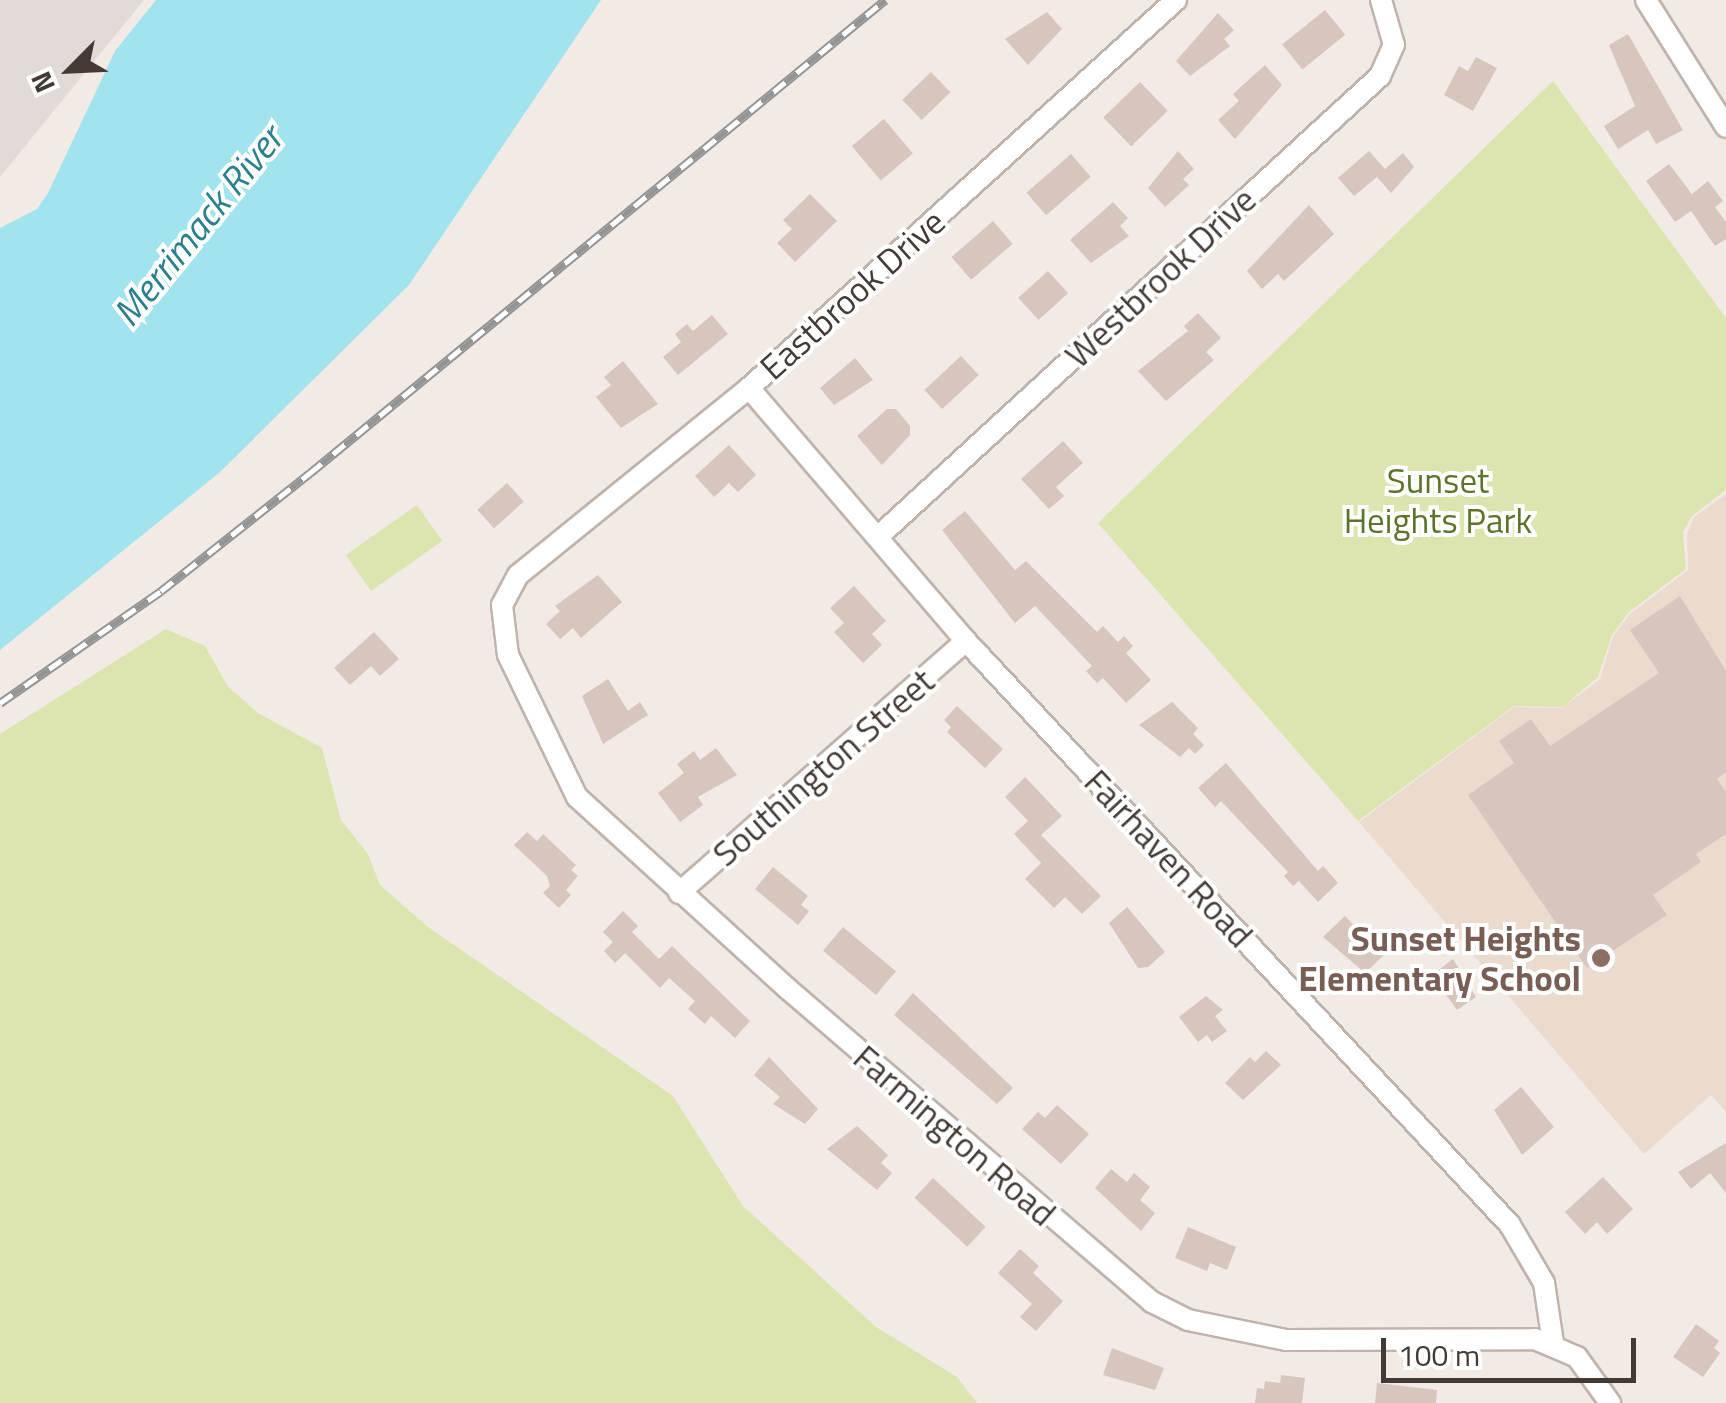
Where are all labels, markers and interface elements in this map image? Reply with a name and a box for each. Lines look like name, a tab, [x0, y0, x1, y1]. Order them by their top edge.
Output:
north arrow	[20, 20, 120, 120]
text: N	[19, 65, 66, 100]
water label: Merrimack River	[104, 117, 292, 335]
street label: Westbrook Drive	[1056, 178, 1264, 376]
street label: Eastbrook Drive	[751, 200, 953, 388]
park label: Sunset Heights Park	[1344, 459, 1532, 541]
street label: Southington Street	[704, 660, 942, 874]
street label: Fairhaven Road	[1076, 761, 1262, 955]
place label: Sunset Heights Elementary School	[1298, 917, 1581, 999]
marker: Sunset Heights Elementary School	[1590, 947, 1612, 969]
street label: Farmington Road	[846, 1036, 1064, 1234]
scale bar	[1386, 1318, 1641, 1380]
text: 100 m	[1398, 1332, 1480, 1378]

